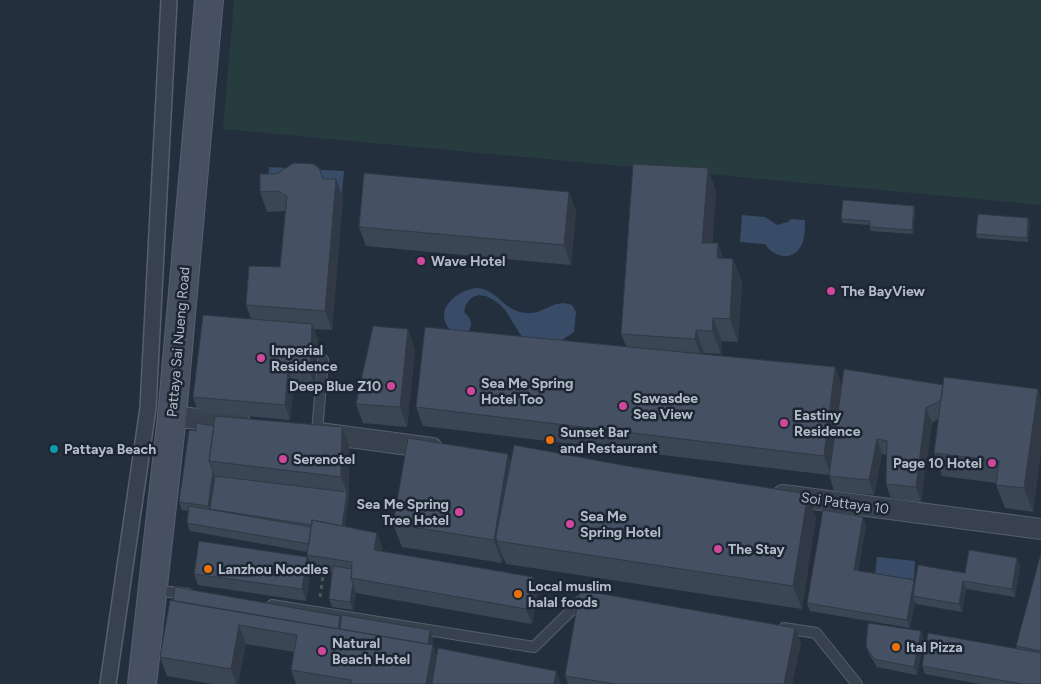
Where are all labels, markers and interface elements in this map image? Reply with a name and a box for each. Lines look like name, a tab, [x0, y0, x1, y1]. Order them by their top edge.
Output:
place label: Wave Hotel	[431, 253, 505, 270]
marker: Wave Hotel	[415, 255, 427, 267]
street label: Pattaya Sai Nueng Road	[163, 266, 194, 418]
place label: The BayView	[841, 283, 925, 300]
marker: The BayView	[825, 285, 837, 297]
place label: Imperial Residence	[271, 342, 338, 375]
marker: Imperial Residence	[255, 352, 267, 364]
place label: Sea Me Spring Hotel Too	[481, 375, 573, 408]
place label: Deep Blue Z10	[289, 378, 381, 395]
marker: Deep Blue Z10	[385, 380, 397, 392]
marker: Sea Me Spring Hotel Too	[465, 385, 477, 397]
place label: Sawasdee Sea View	[633, 390, 698, 423]
marker: Sawasdee Sea View	[617, 400, 629, 412]
place label: Eastiny Residence	[794, 407, 861, 440]
marker: Eastiny Residence	[778, 417, 790, 429]
place label: Sunset Bar and Restaurant	[560, 424, 658, 457]
marker: Sunset Bar and Restaurant	[544, 434, 556, 446]
place label: Pattaya Beach	[64, 441, 156, 458]
marker: Pattaya Beach	[48, 443, 60, 455]
place label: Serenotel	[293, 451, 355, 468]
marker: Serenotel	[277, 453, 289, 465]
place label: Page 10 Hotel	[893, 455, 982, 472]
marker: Page 10 Hotel	[986, 457, 998, 469]
street label: Soi Pattaya 10	[800, 489, 890, 518]
place label: Sea Me Spring Tree Hotel	[357, 496, 449, 529]
marker: Sea Me Spring Tree Hotel	[453, 506, 465, 518]
place label: Sea Me Spring Hotel	[580, 508, 661, 541]
marker: Sea Me Spring Hotel	[564, 518, 576, 530]
place label: The Stay	[728, 541, 786, 558]
marker: The Stay	[712, 543, 724, 555]
place label: Lanzhou Noodles	[218, 561, 329, 578]
marker: Lanzhou Noodles	[202, 563, 214, 575]
place label: Local muslim halal foods	[528, 578, 612, 611]
marker: Local muslim halal foods	[512, 588, 524, 600]
place label: Natural Beach Hotel	[332, 635, 410, 668]
place label: Ital Pizza	[906, 639, 963, 656]
marker: Ital Pizza	[890, 641, 902, 653]
marker: Natural Beach Hotel	[316, 645, 328, 657]

